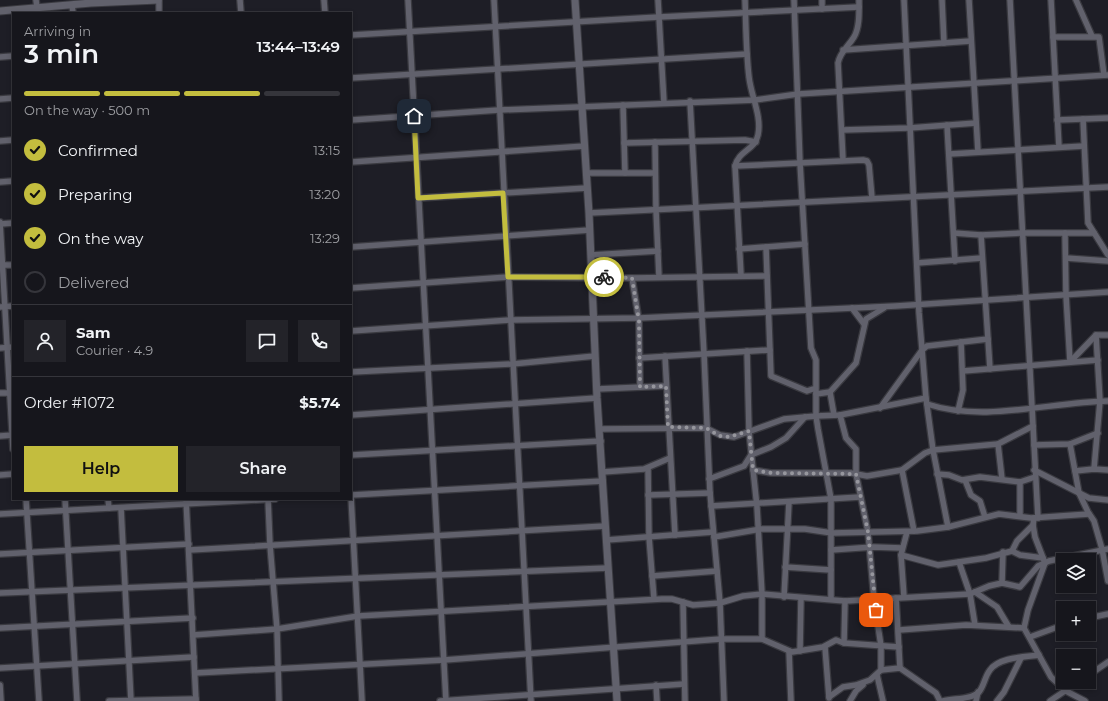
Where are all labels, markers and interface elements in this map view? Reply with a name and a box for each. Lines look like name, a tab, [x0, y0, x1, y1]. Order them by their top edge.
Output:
text: Arriving in	[24, 23, 91, 39]
text: 13:44–13:49	[257, 37, 340, 56]
text: 3 min	[24, 38, 99, 70]
pin	[397, 99, 431, 133]
text: On the way · 500 m	[24, 102, 150, 118]
icon: home	[403, 105, 425, 127]
icon: check	[24, 139, 46, 161]
text: Confirmed	[58, 141, 138, 160]
text: 13:15	[313, 142, 340, 158]
icon: check	[24, 183, 46, 205]
text: Preparing	[58, 185, 133, 204]
text: 13:20	[309, 186, 340, 202]
icon: check	[24, 227, 46, 249]
text: On the way	[58, 229, 143, 248]
text: 13:29	[310, 230, 340, 246]
courier	[584, 257, 624, 297]
icon: bike	[593, 266, 615, 288]
text: Delivered	[58, 273, 130, 292]
button: person	[24, 320, 66, 362]
button: chat	[246, 320, 288, 362]
button: phone	[298, 320, 340, 362]
text: Sam	[76, 323, 111, 342]
text: Courier · 4.9	[76, 342, 153, 358]
text: Order #1072	[24, 393, 115, 412]
text: $5.74	[299, 393, 340, 412]
button: Help	[24, 446, 178, 492]
button: Share	[186, 446, 340, 492]
map controls	[1056, 553, 1096, 689]
button: layers	[1056, 553, 1096, 593]
pin	[859, 593, 893, 627]
icon: bag	[865, 599, 887, 621]
button: +	[1056, 601, 1096, 641]
button: −	[1056, 649, 1096, 689]

